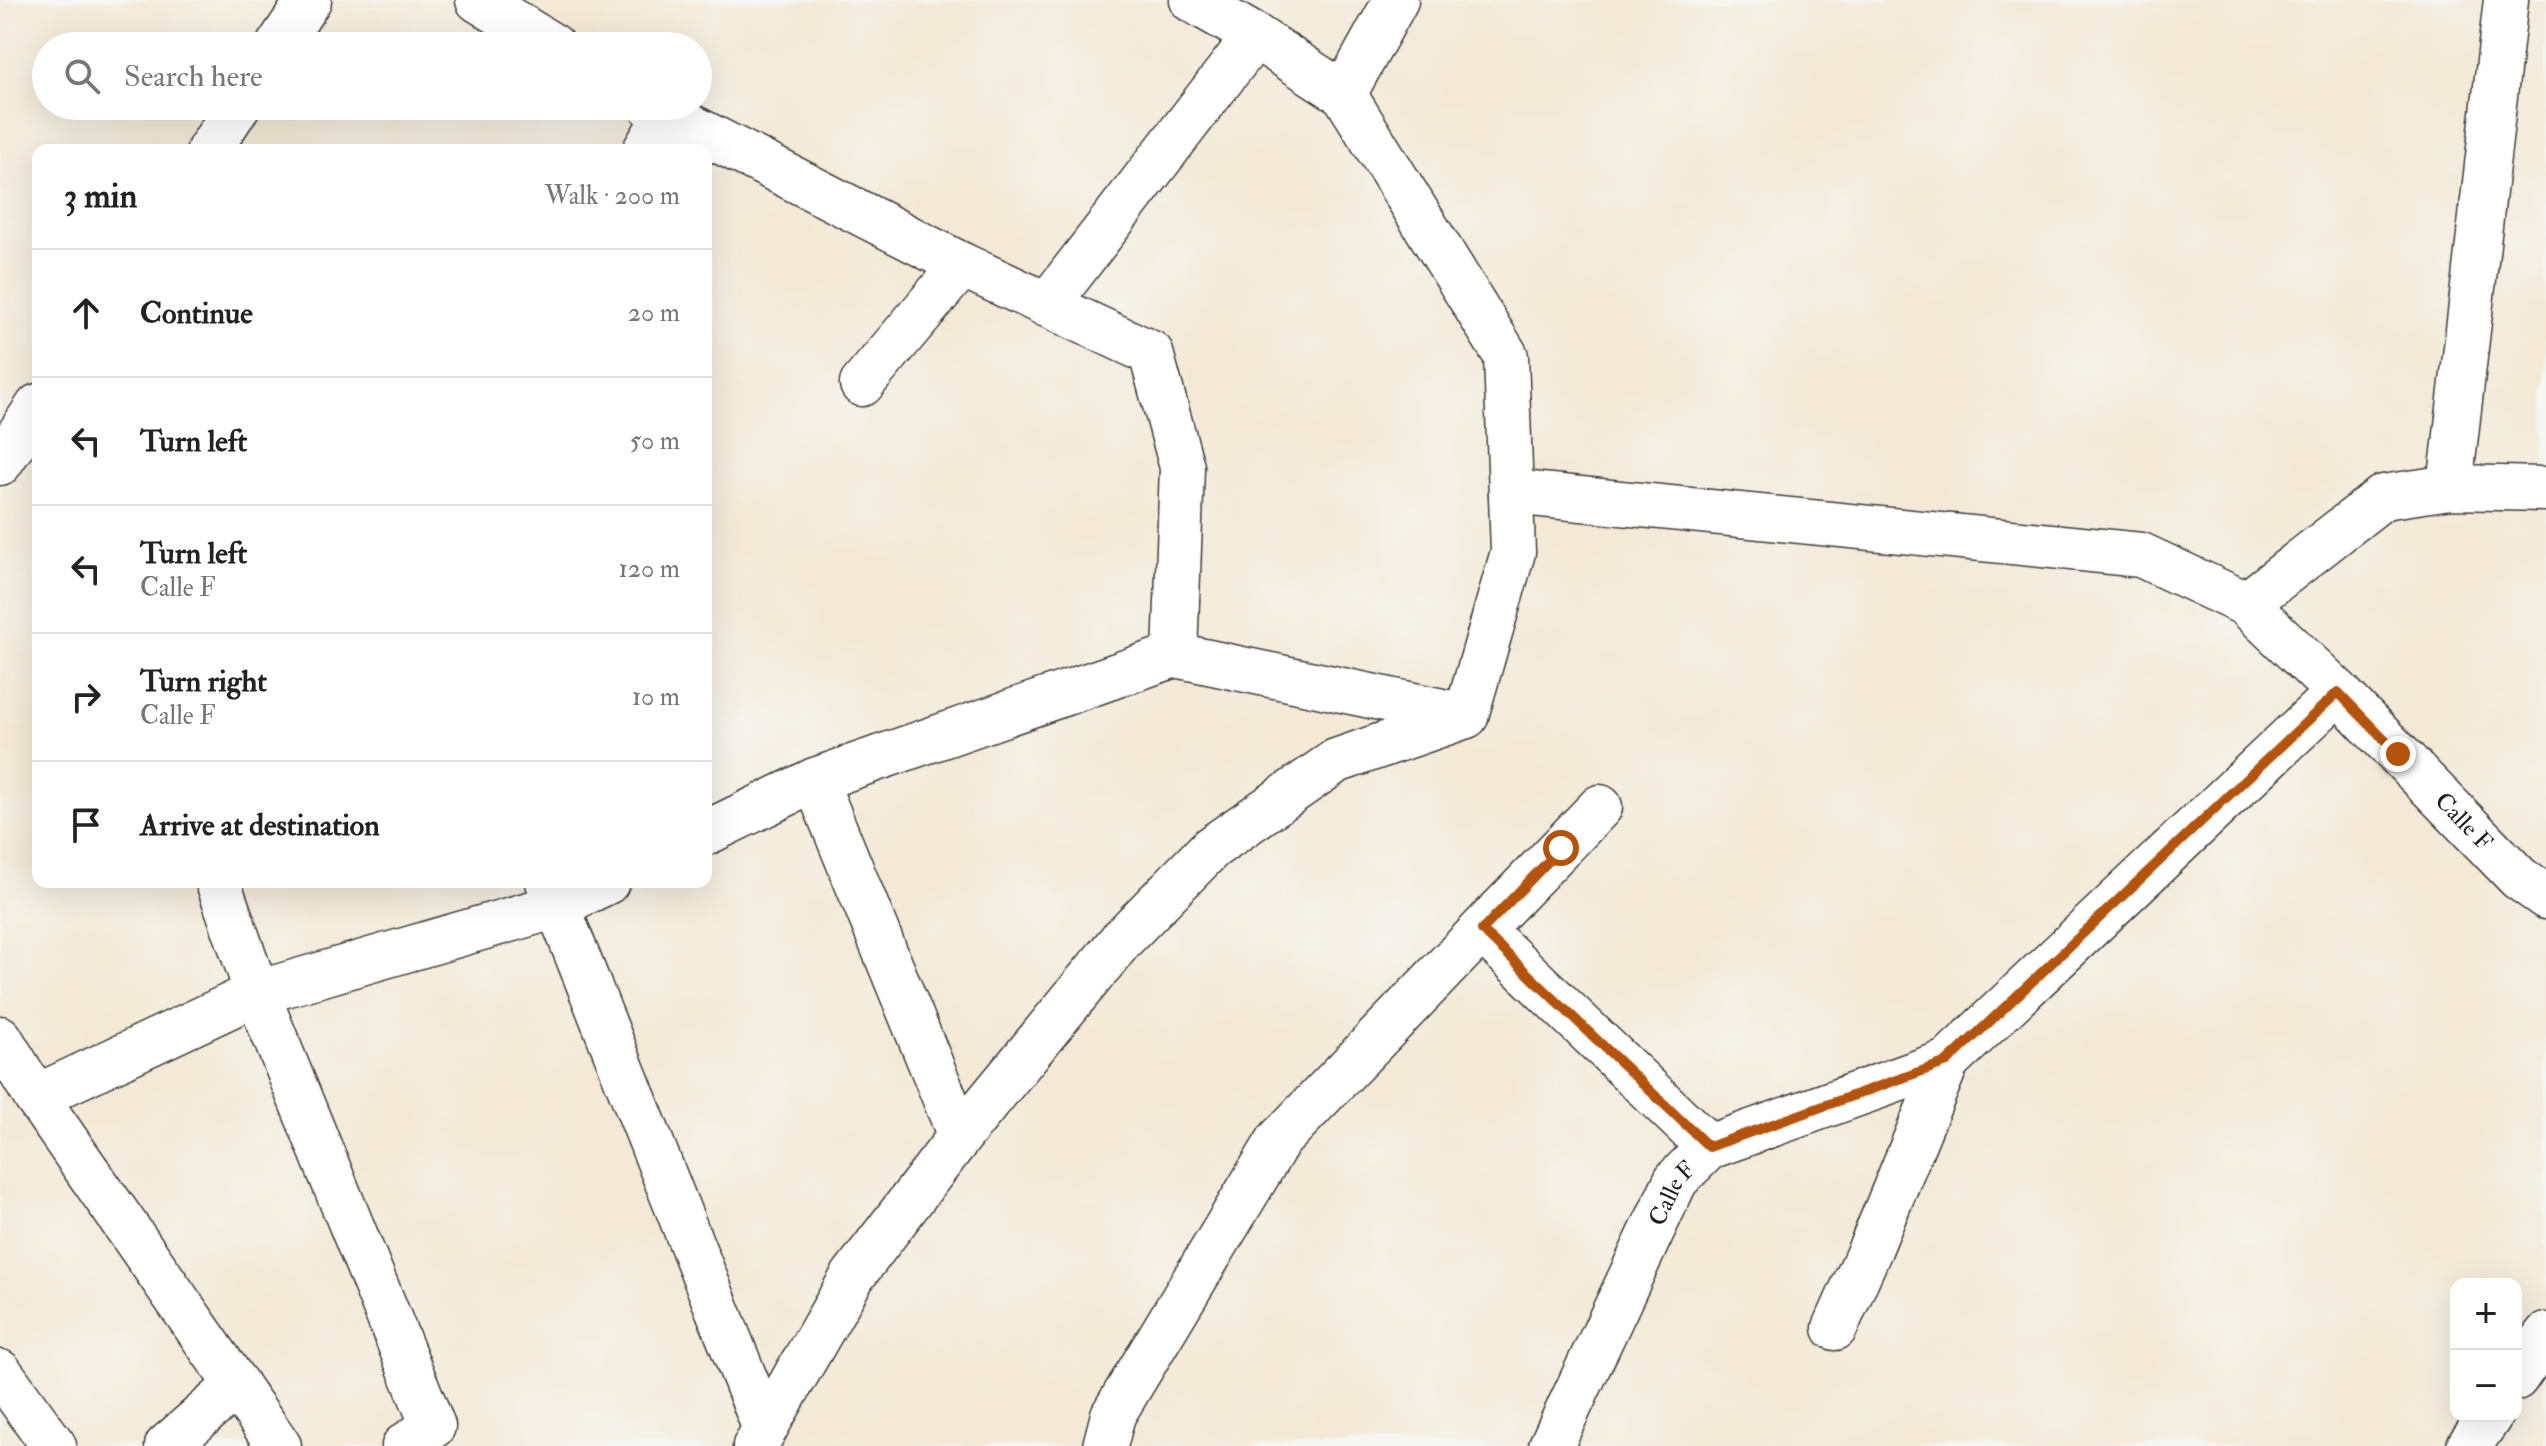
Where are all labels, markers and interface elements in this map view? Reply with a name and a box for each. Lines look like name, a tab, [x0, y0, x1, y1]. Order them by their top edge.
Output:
search box	[32, 32, 712, 120]
icon: search	[60, 54, 104, 98]
text: Search here	[124, 58, 263, 95]
text: 3 min	[64, 175, 137, 218]
text: Walk · 200 m	[544, 180, 680, 212]
icon: ahead	[64, 291, 108, 335]
text: Continue	[140, 295, 253, 332]
text: 20 m	[628, 297, 680, 329]
icon: left	[64, 419, 108, 463]
text: Turn left	[140, 423, 247, 460]
text: 50 m	[630, 425, 680, 457]
text: Turn left	[140, 535, 247, 572]
icon: left	[64, 547, 108, 591]
text: 120 m	[619, 553, 680, 585]
text: Calle F	[140, 572, 216, 604]
text: Turn right	[140, 663, 267, 700]
icon: right	[64, 675, 108, 719]
text: 10 m	[632, 681, 680, 713]
text: Calle F	[140, 700, 216, 732]
route end	[2380, 736, 2416, 772]
street label: Calle F	[2428, 786, 2499, 857]
icon: arrive	[64, 803, 108, 847]
text: Arrive at destination	[140, 807, 380, 844]
route start	[1543, 830, 1579, 866]
street label: Calle F	[1642, 1155, 1702, 1231]
map controls	[2450, 1278, 2522, 1422]
button: +	[2450, 1278, 2522, 1350]
button: −	[2450, 1350, 2522, 1422]

